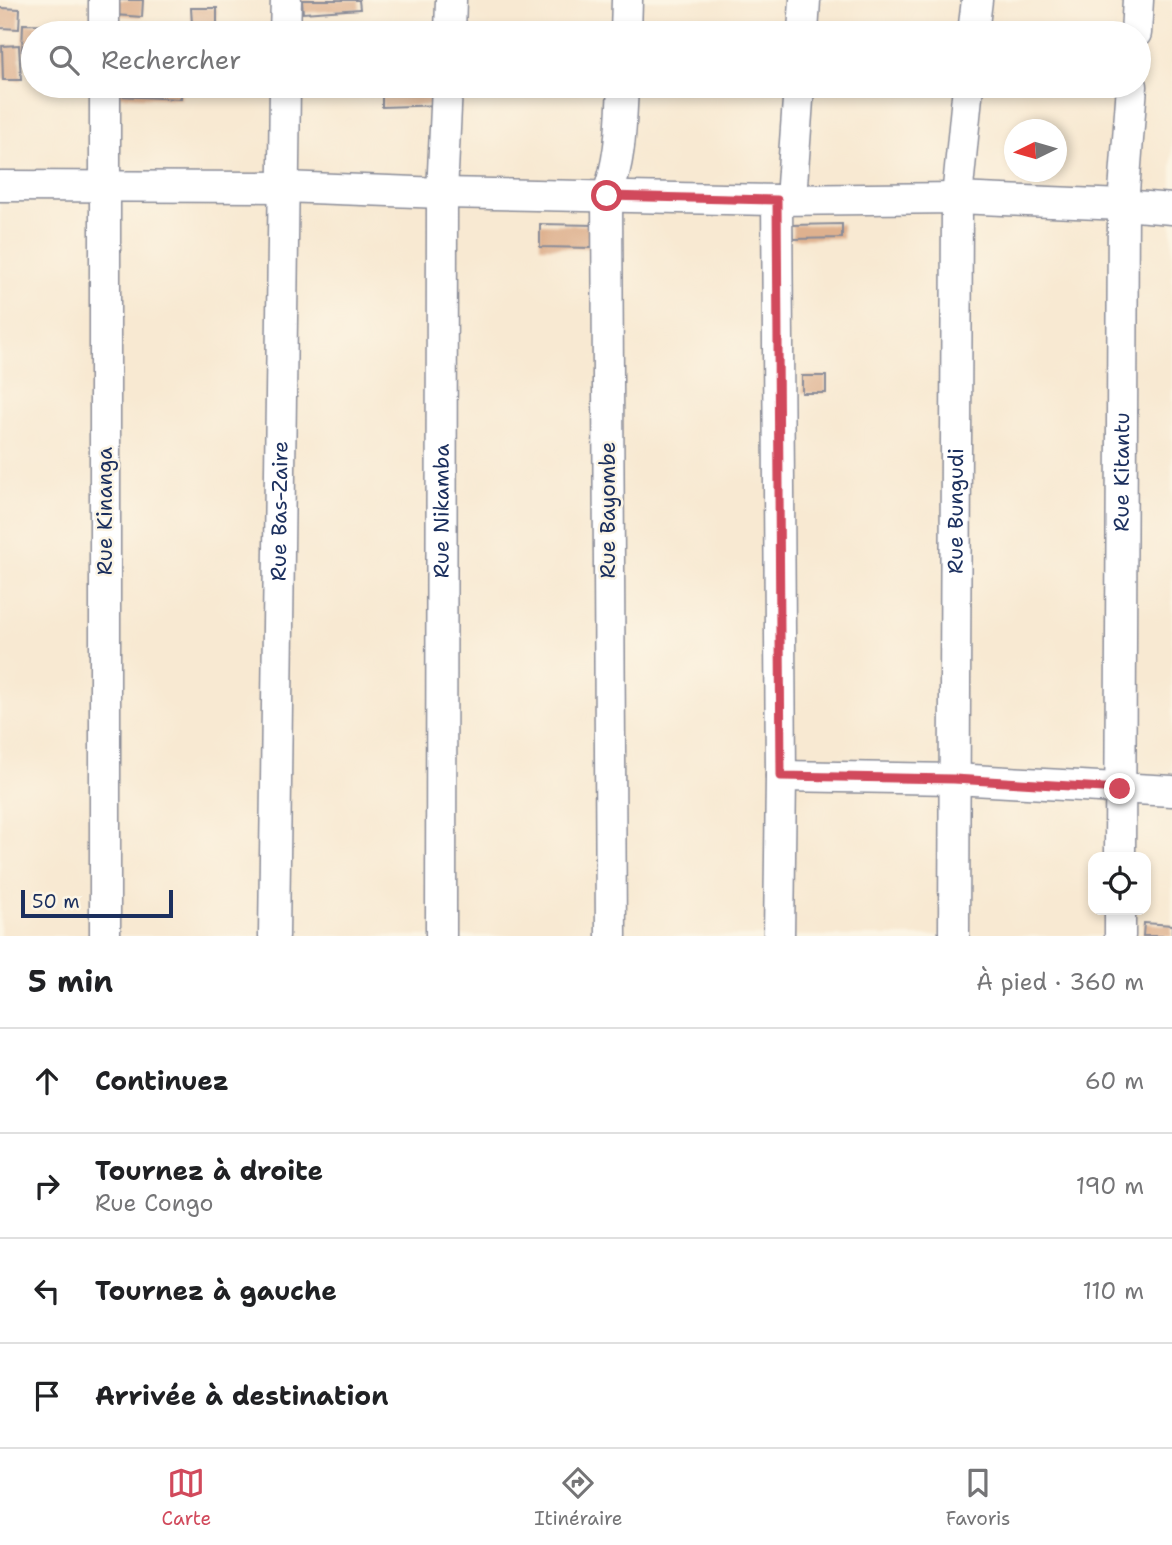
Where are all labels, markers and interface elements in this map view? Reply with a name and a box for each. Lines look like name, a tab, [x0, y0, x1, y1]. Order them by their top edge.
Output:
search box	[21, 21, 1151, 98]
icon: search	[45, 41, 83, 79]
text: Rechercher	[101, 42, 241, 77]
north arrow	[1004, 119, 1067, 182]
route start	[591, 180, 622, 211]
street label: Rue Kitantu	[1107, 412, 1136, 532]
street label: Rue Bas-Zaire	[265, 441, 294, 581]
street label: Rue Bayombe	[594, 442, 622, 578]
street label: Rue Nikamba	[427, 444, 456, 578]
street label: Rue Kinanga	[91, 447, 119, 575]
street label: Rue Bungudi	[941, 448, 970, 574]
route end	[1104, 773, 1135, 804]
map controls	[1088, 852, 1151, 915]
button: locate	[1088, 852, 1151, 915]
scale bar	[21, 887, 173, 919]
text: 50 m	[32, 889, 80, 914]
text: 5 min	[28, 961, 113, 1002]
text: À pied · 360 m	[976, 967, 1144, 997]
icon: ahead	[28, 1062, 66, 1100]
text: Continuez	[95, 1063, 229, 1098]
text: 60 m	[1085, 1066, 1144, 1096]
text: Tournez à droite	[95, 1153, 323, 1188]
icon: right	[28, 1167, 66, 1205]
text: 190 m	[1076, 1171, 1144, 1201]
text: Rue Congo	[95, 1188, 214, 1218]
icon: left	[28, 1272, 66, 1310]
text: Tournez à gauche	[95, 1273, 337, 1308]
text: 110 m	[1082, 1276, 1144, 1306]
icon: arrive	[28, 1377, 66, 1415]
text: Arrivée à destination	[95, 1378, 389, 1413]
tab: Carte	[162, 1464, 211, 1531]
tab: Itinéraire	[534, 1464, 623, 1531]
tab: Favoris	[946, 1464, 1010, 1531]

